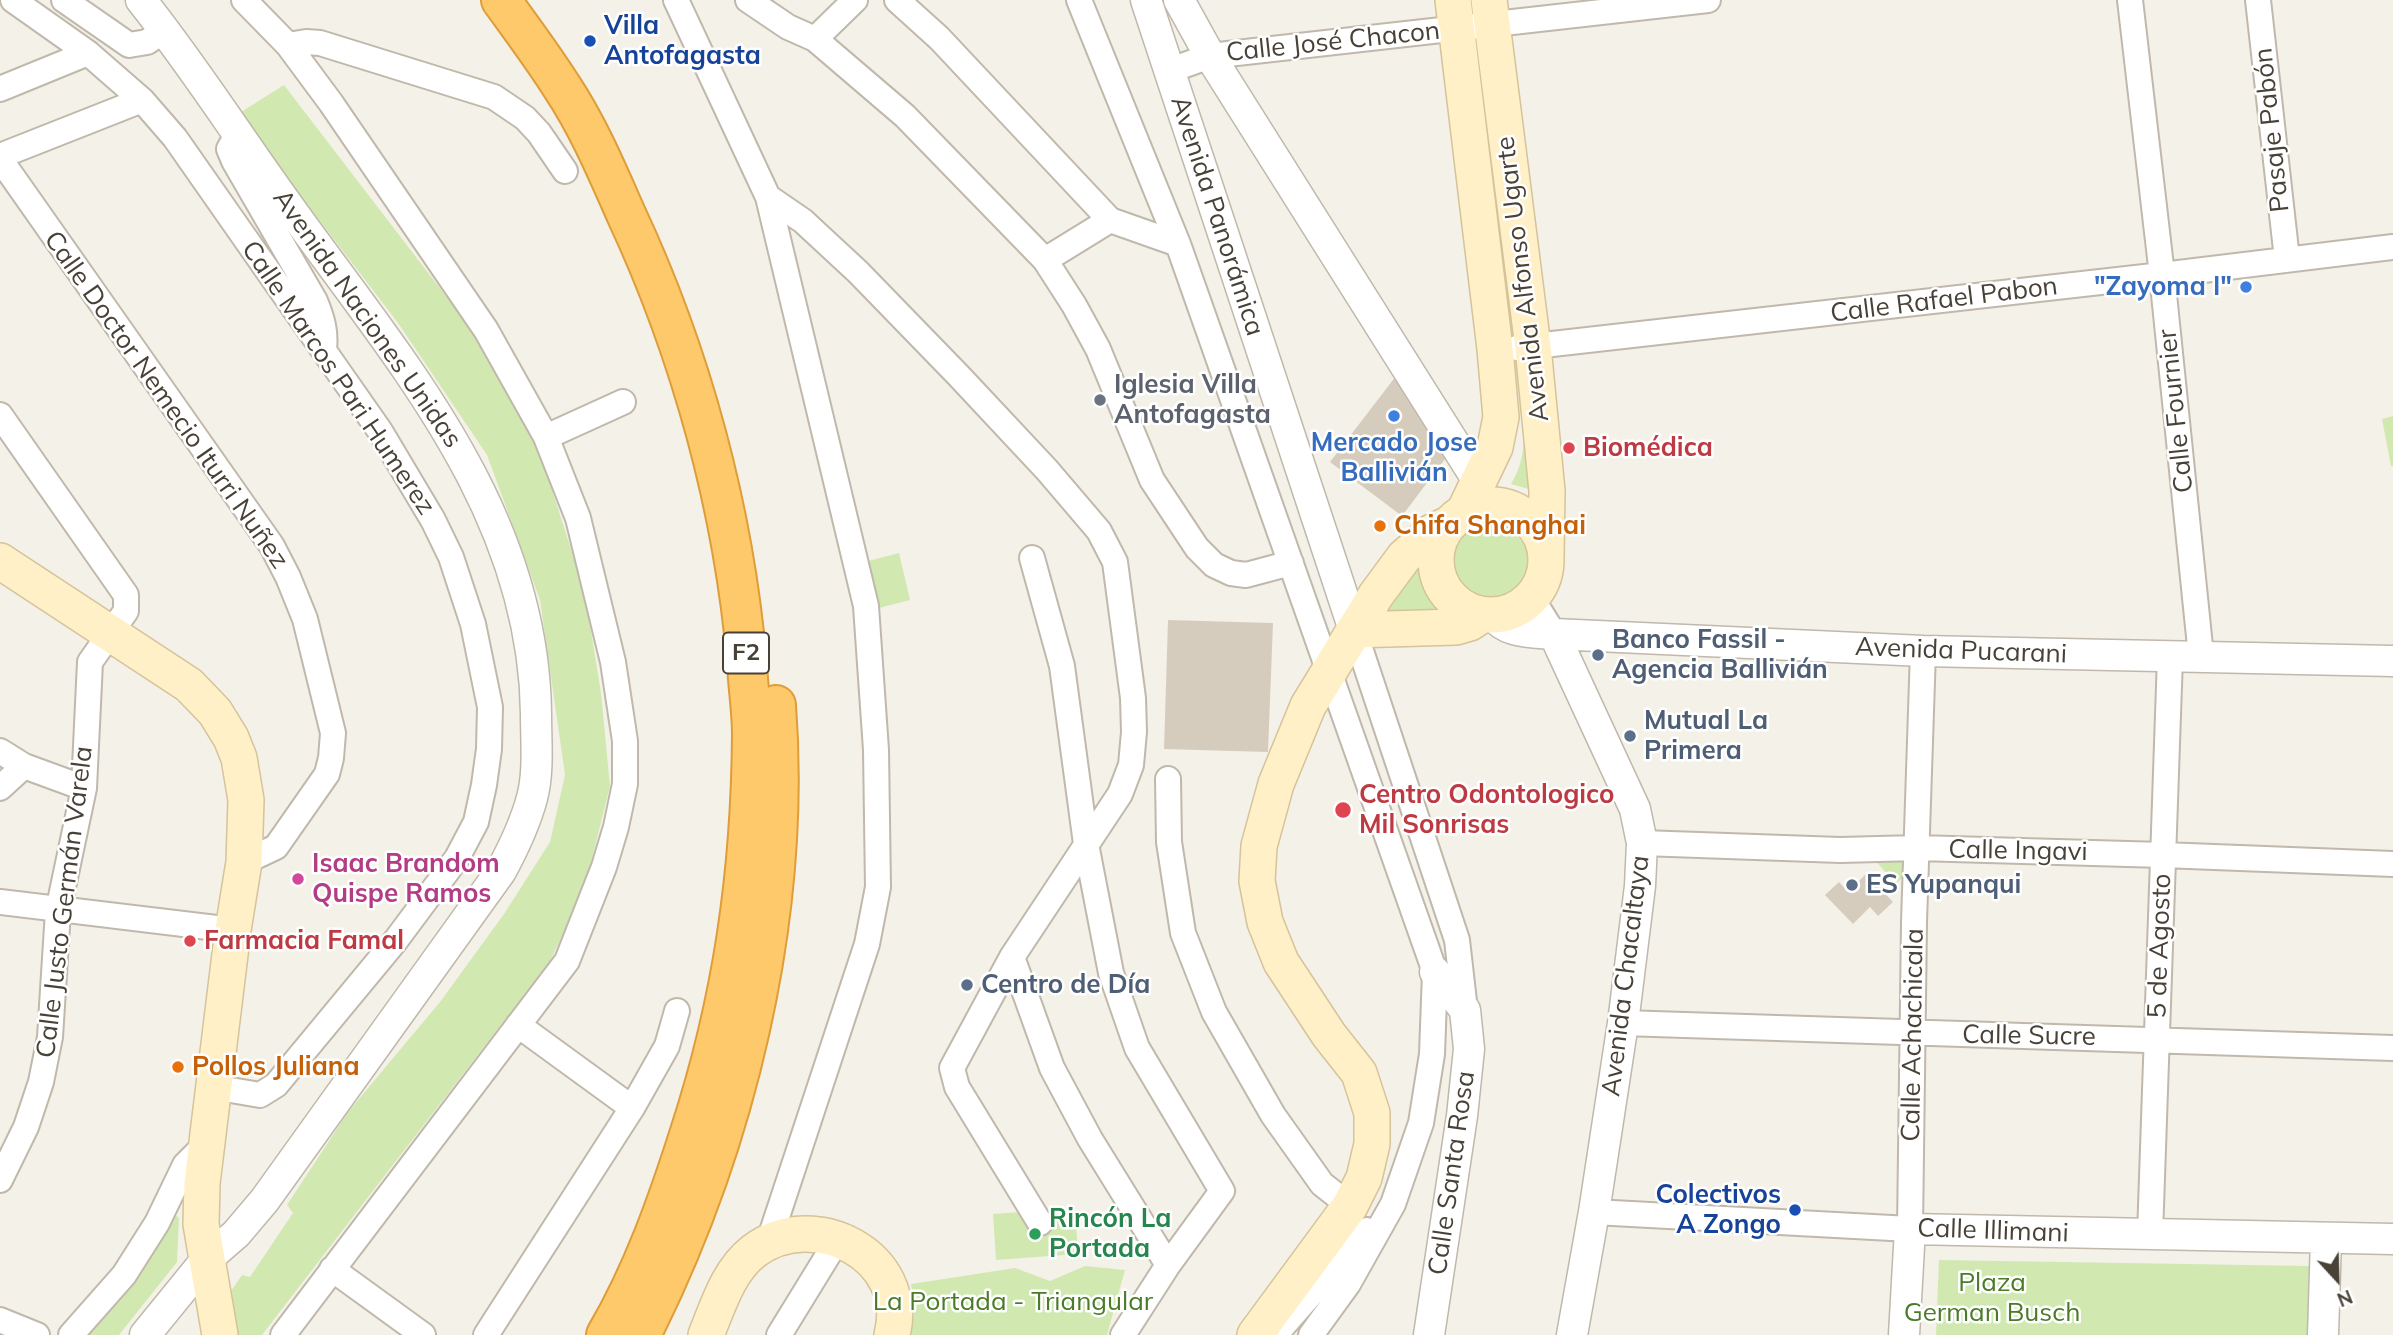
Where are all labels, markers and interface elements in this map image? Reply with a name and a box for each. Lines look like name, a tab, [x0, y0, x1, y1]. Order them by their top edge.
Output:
place label: Villa Antofagasta	[604, 10, 761, 72]
street label: Calle José Chacon	[1225, 15, 1441, 69]
marker: Villa Antofagasta	[582, 33, 598, 49]
street label: Pasaje Pabón	[2248, 46, 2296, 214]
street label: Avenida Panorámica	[1164, 92, 1270, 340]
street label: Avenida Alfonso Ugarte	[1490, 134, 1556, 424]
street label: Avenida Naciones Unidas	[266, 184, 468, 454]
street label: Calle Doctor Nemecio Iturri Nuñez	[37, 225, 295, 575]
street label: Calle Marcos Pari Humerez	[235, 235, 441, 521]
street label: Calle Rafael Pabon	[1829, 271, 2059, 329]
place label: "Zayoma I"	[2094, 271, 2232, 303]
marker: "Zayoma I"	[2238, 279, 2254, 295]
street label: Calle Fournier	[2152, 327, 2200, 495]
place label: Iglesia Villa Antofagasta	[1114, 369, 1271, 430]
marker: Iglesia Villa Antofagasta	[1092, 392, 1108, 408]
marker: Mercado Jose Ballivián	[1386, 408, 1402, 424]
place label: Mercado Jose Ballivián	[1311, 427, 1477, 488]
place label: Biomédica	[1583, 432, 1713, 464]
marker: Biomédica	[1561, 440, 1577, 456]
place label: Chifa Shanghai	[1394, 510, 1586, 542]
marker: Chifa Shanghai	[1372, 518, 1388, 534]
place label: Banco Fassil - Agencia Ballivián	[1612, 624, 1828, 686]
road number: F2	[723, 632, 769, 674]
street label: Avenida Pucarani	[1854, 632, 2068, 670]
marker: Banco Fassil - Agencia Ballivián	[1590, 647, 1606, 663]
place label: Mutual La Primera	[1644, 705, 1768, 766]
marker: Mutual La Primera	[1622, 728, 1638, 744]
street label: Calle Justo Germán Varela	[30, 744, 100, 1060]
place label: Centro Odontologico Mil Sonrisas	[1359, 779, 1614, 840]
marker: Centro Odontologico Mil Sonrisas	[1333, 800, 1353, 820]
street label: Calle Ingavi	[1948, 834, 2088, 868]
place label: Isaac Brandom Quispe Ramos	[312, 848, 500, 910]
street label: Avenida Chacaltaya	[1596, 854, 1656, 1098]
place label: ES Yupanqui	[1866, 869, 2021, 901]
marker: Isaac Brandom Quispe Ramos	[290, 871, 306, 887]
street label: 5 de Agosto	[2142, 873, 2178, 1019]
marker: ES Yupanqui	[1844, 877, 1860, 893]
place label: Farmacia Famal	[204, 925, 404, 957]
street label: Calle Achachicala	[1896, 928, 1930, 1142]
marker: Farmacia Famal	[182, 933, 198, 949]
place label: Centro de Día	[981, 969, 1150, 1001]
marker: Centro de Día	[959, 977, 975, 993]
street label: Calle Sucre	[1962, 1019, 2096, 1053]
place label: Pollos Juliana	[192, 1051, 360, 1083]
marker: Pollos Juliana	[170, 1059, 186, 1075]
street label: Calle Santa Rosa	[1422, 1069, 1482, 1277]
place label: Colectivos A Zongo	[1656, 1179, 1781, 1240]
marker: Colectivos A Zongo	[1787, 1202, 1803, 1218]
place label: Rincón La Portada	[1049, 1203, 1171, 1264]
street label: Calle Illimani	[1917, 1213, 2069, 1249]
marker: Rincón La Portada	[1027, 1226, 1043, 1242]
north arrow	[2302, 1244, 2372, 1314]
park label: Plaza German Busch	[1904, 1267, 2080, 1328]
text: N	[2334, 1285, 2356, 1312]
park label: La Portada - Triangular	[873, 1286, 1153, 1318]

